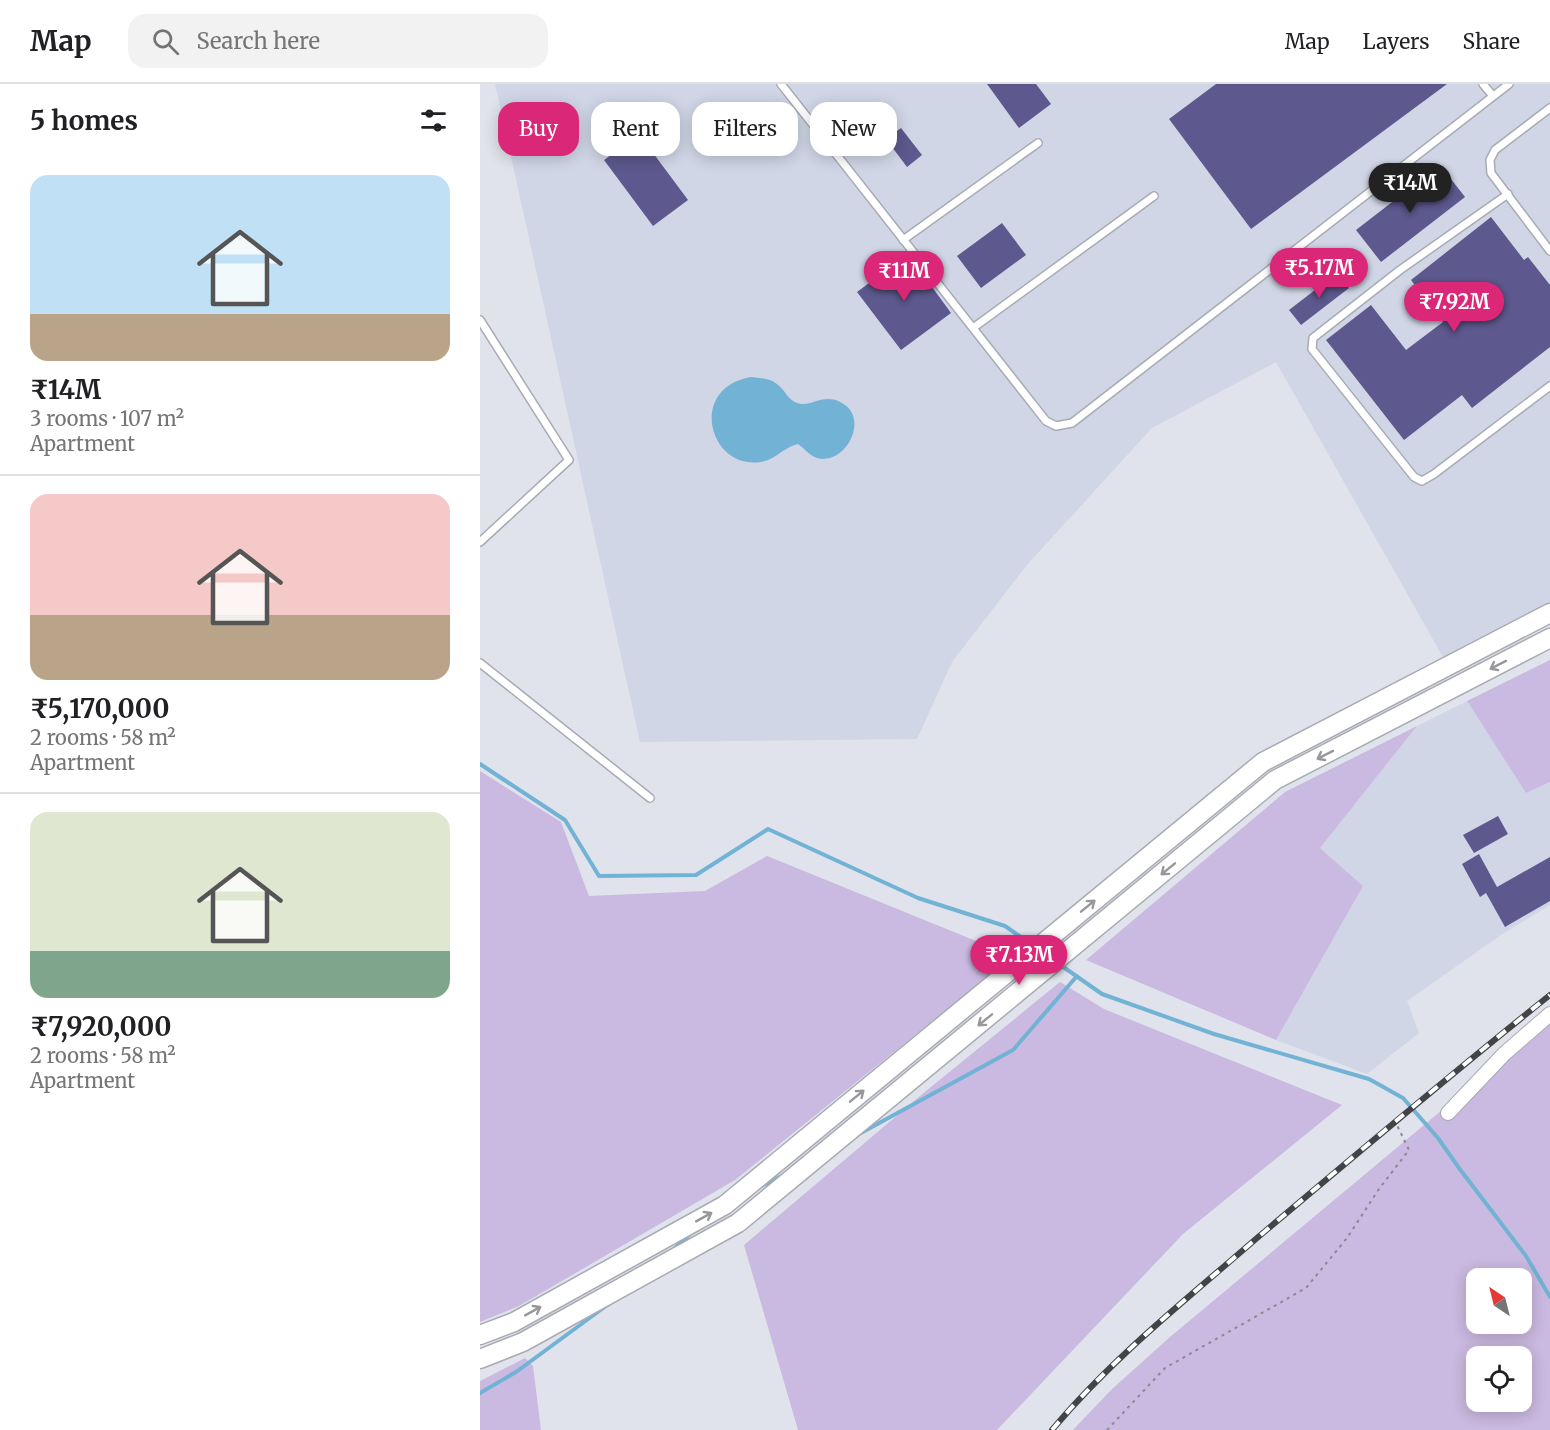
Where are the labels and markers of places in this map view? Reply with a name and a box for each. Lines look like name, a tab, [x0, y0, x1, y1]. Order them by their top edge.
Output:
pin: ₹14M	[1374, 163, 1446, 214]
pin: ₹5.17M	[1270, 248, 1368, 299]
pin: ₹11M	[868, 251, 940, 302]
pin: ₹7.92M	[1405, 282, 1503, 333]
pin: ₹7.13M	[970, 935, 1068, 986]

